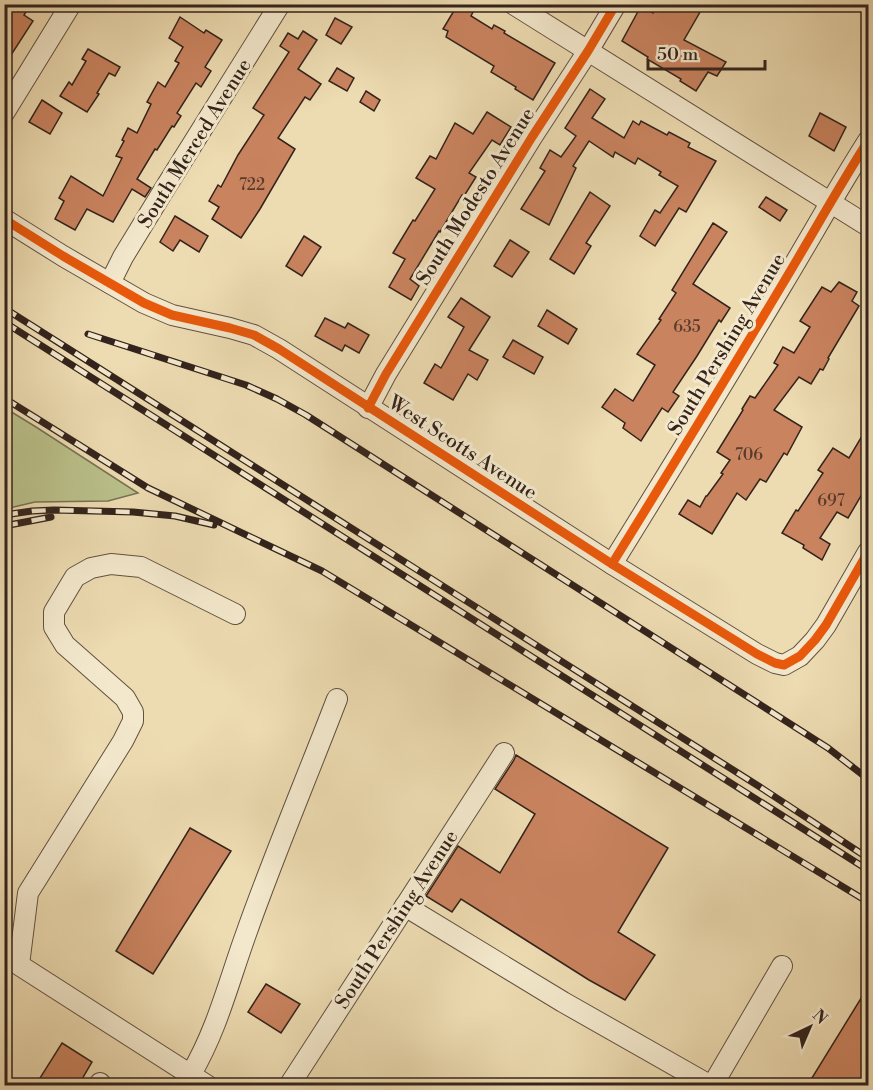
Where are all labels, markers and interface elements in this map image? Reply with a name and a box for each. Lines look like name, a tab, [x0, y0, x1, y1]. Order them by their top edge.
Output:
scale bar	[648, 33, 765, 71]
text: 50 m	[657, 43, 699, 66]
street label: South Merced Avenue	[133, 54, 258, 233]
street label: South Modesto Avenue	[411, 103, 541, 290]
house number: 722	[239, 175, 265, 195]
street label: South Pershing Avenue	[663, 249, 792, 440]
house number: 635	[673, 317, 701, 337]
street label: West Scotts Avenue	[382, 390, 541, 506]
house number: 706	[735, 445, 763, 465]
house number: 697	[817, 491, 845, 511]
street label: South Pershing Avenue	[330, 826, 464, 1014]
north arrow	[780, 997, 840, 1057]
text: N	[808, 1005, 831, 1029]

